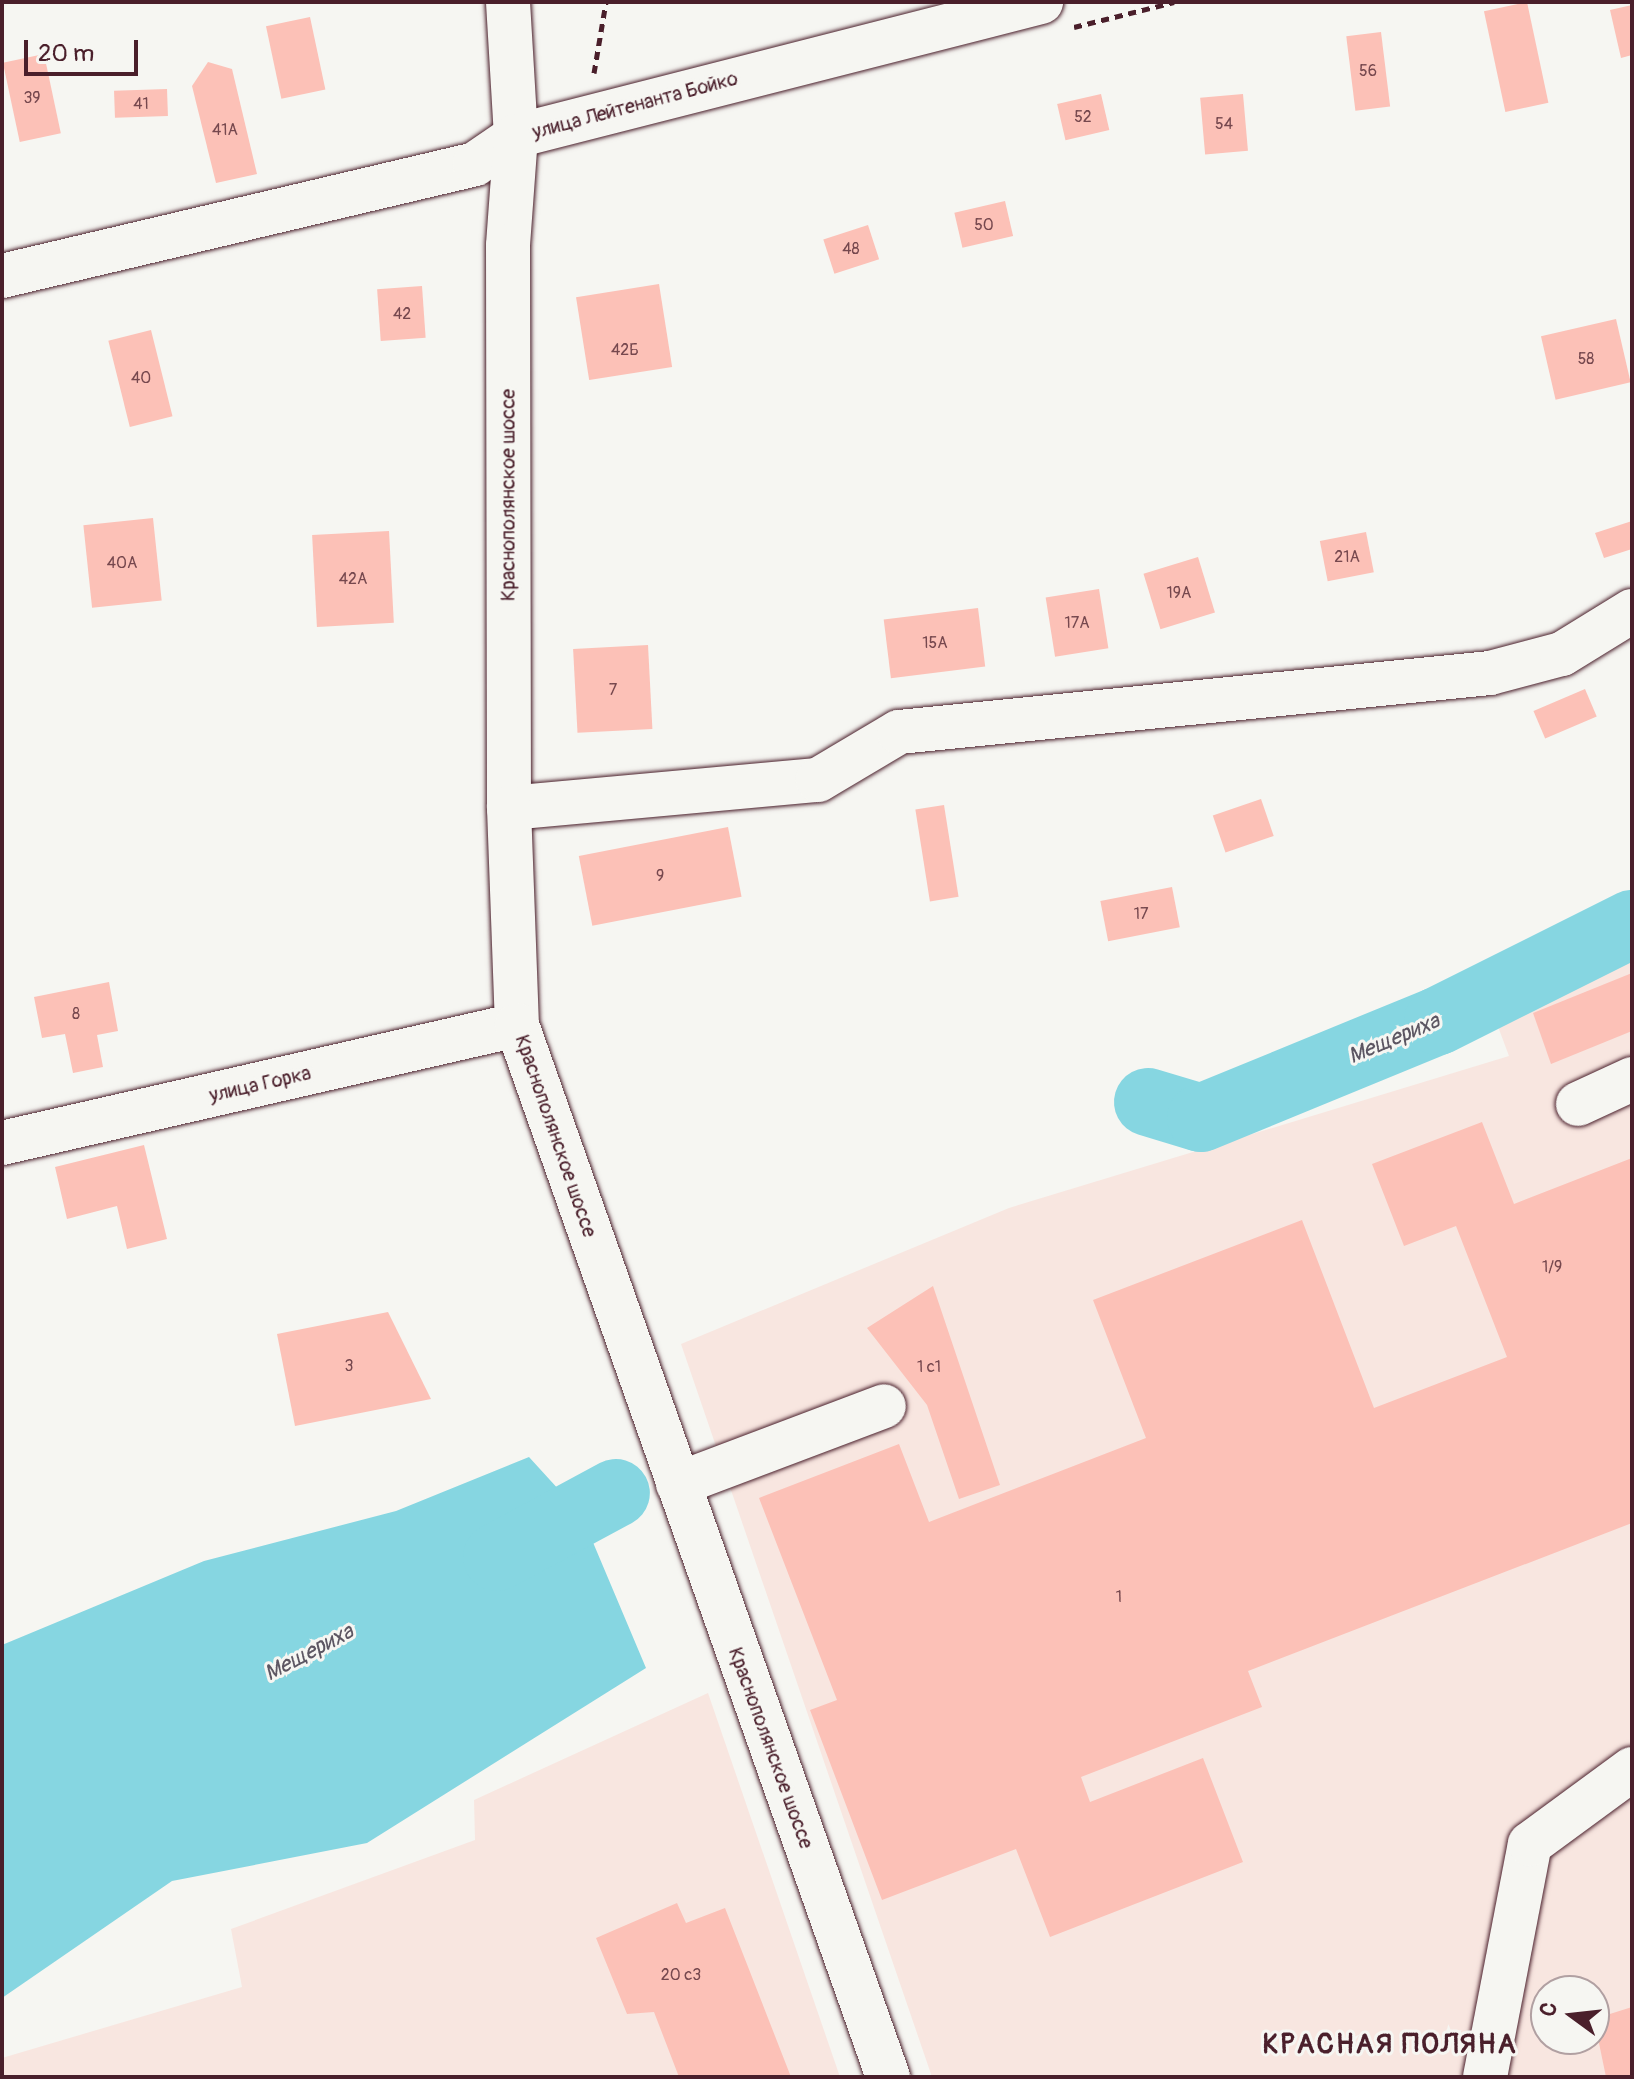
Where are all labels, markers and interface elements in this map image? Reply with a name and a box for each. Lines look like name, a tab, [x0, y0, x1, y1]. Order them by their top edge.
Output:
scale bar	[28, 24, 142, 74]
text: 20 m	[38, 39, 94, 68]
house number: 56	[1359, 61, 1377, 81]
street label: улица Лейтенанта Бойко	[530, 66, 740, 144]
house number: 39	[23, 88, 41, 108]
house number: 41	[133, 94, 149, 114]
house number: 52	[1074, 107, 1092, 127]
house number: 54	[1215, 114, 1233, 134]
house number: 41А	[212, 120, 238, 140]
house number: 50	[974, 215, 994, 235]
house number: 48	[842, 239, 860, 259]
house number: 42	[393, 304, 411, 324]
house number: 42Б	[611, 340, 639, 360]
house number: 58	[1578, 349, 1594, 369]
house number: 40	[131, 368, 151, 388]
street label: Краснополянское шоссе	[496, 389, 520, 601]
house number: 21А	[1334, 547, 1360, 567]
house number: 40А	[107, 553, 137, 573]
house number: 42А	[339, 569, 367, 589]
house number: 19А	[1167, 583, 1191, 603]
house number: 17А	[1064, 613, 1090, 633]
house number: 15А	[922, 633, 948, 653]
house number: 7	[609, 680, 617, 700]
house number: 9	[656, 866, 664, 886]
house number: 17	[1134, 904, 1148, 924]
house number: 8	[72, 1004, 80, 1024]
water label: Мещериха	[1344, 1008, 1444, 1070]
street label: Краснополянское шоссе	[510, 1032, 602, 1240]
street label: улица Горка	[207, 1061, 313, 1107]
house number: 1/9	[1542, 1257, 1562, 1277]
house number: 3	[345, 1356, 353, 1376]
house number: 1 с1	[917, 1357, 941, 1377]
house number: 1	[1116, 1587, 1122, 1607]
water label: Мещериха	[260, 1619, 358, 1687]
street label: Краснополянское шоссе	[723, 1644, 819, 1852]
house number: 20 с3	[661, 1965, 701, 1985]
north arrow	[1530, 1975, 1610, 2055]
text: С	[1533, 1999, 1564, 2019]
district label: КРАСНАЯ ПОЛЯНА	[1262, 2028, 1518, 2062]

